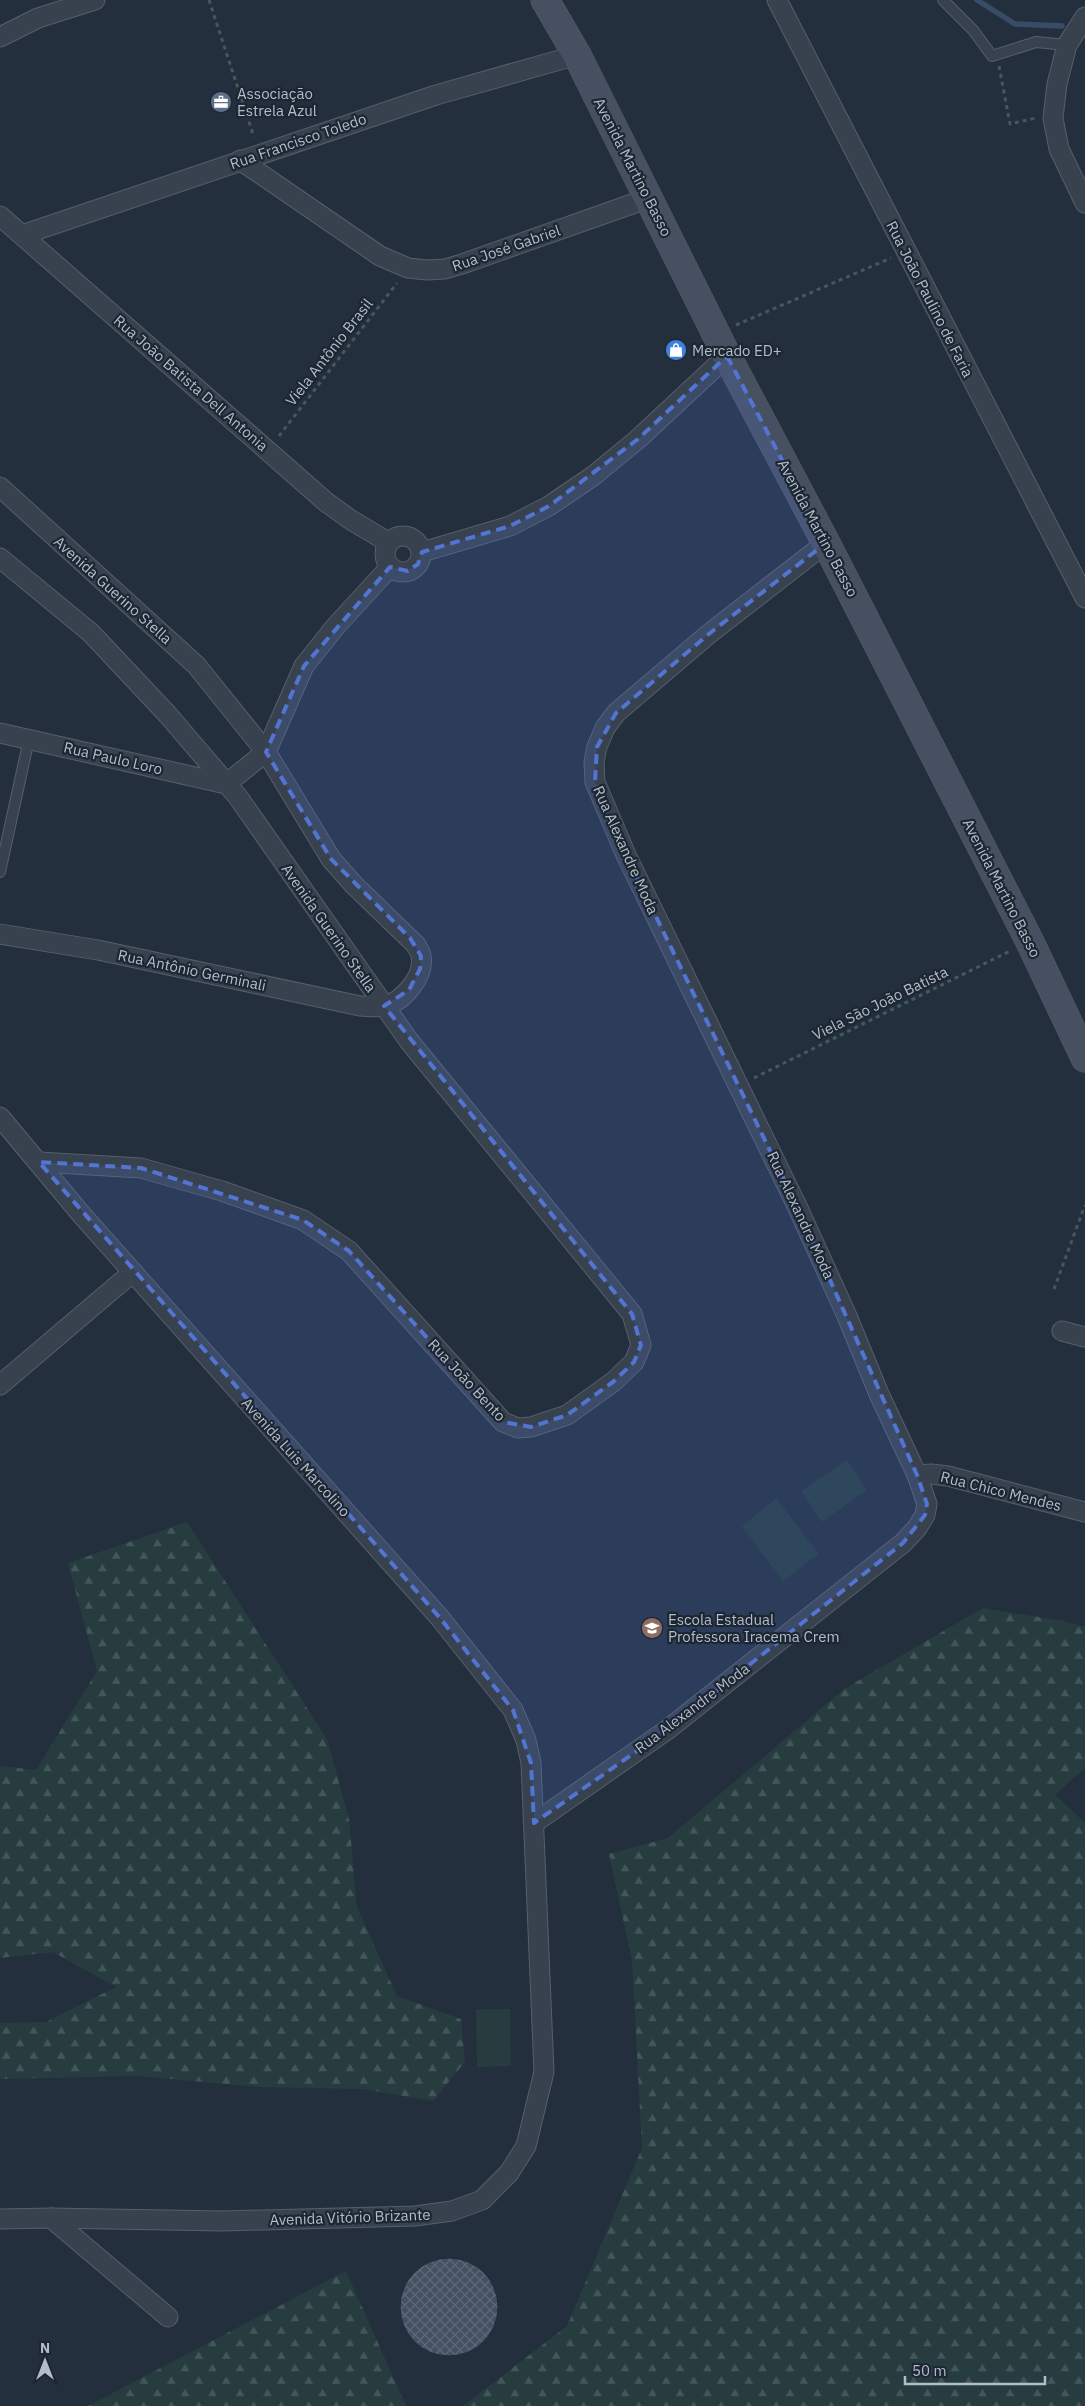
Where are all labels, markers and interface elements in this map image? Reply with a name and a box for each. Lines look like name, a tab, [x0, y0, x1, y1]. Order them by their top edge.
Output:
place label: Associação Estrela Azul	[237, 84, 317, 120]
office icon: Associação Estrela Azul	[209, 90, 233, 114]
street label: Avenida Martino Basso	[590, 94, 676, 240]
street label: Rua Francisco Toledo	[227, 109, 369, 173]
street label: Rua João Paulino de Faria	[882, 218, 978, 380]
street label: Rua José Gabriel	[449, 221, 563, 275]
street label: Viela Antônio Brasil	[281, 294, 377, 410]
street label: Rua João Batista Dell Antonia	[110, 311, 272, 455]
shop icon: Mercado ED+	[664, 338, 688, 362]
place label: Mercado ED+	[692, 341, 782, 360]
street label: Avenida Martino Basso	[774, 456, 862, 600]
street label: Avenida Guerino Stella	[50, 532, 176, 648]
street label: Rua Paulo Loro	[62, 737, 164, 779]
street label: Rua Alexandre Moda	[589, 783, 663, 917]
street label: Avenida Martino Basso	[959, 815, 1045, 961]
street label: Avenida Guerino Stella	[277, 860, 381, 996]
street label: Rua Antônio Germinali	[116, 945, 268, 995]
street label: Viela São João Batista	[809, 962, 951, 1044]
street label: Rua Alexandre Moda	[763, 1148, 839, 1282]
street label: Rua João Bento	[424, 1335, 510, 1425]
street label: Avenida Luis Marcolino	[237, 1393, 355, 1521]
street label: Rua Chico Mendes	[939, 1467, 1063, 1515]
place label: Escola Estadual Professora Iracema Crem	[668, 1610, 840, 1646]
school or university icon: Escola Estadual Professora Iracema Crem	[640, 1616, 664, 1640]
street label: Rua Alexandre Moda	[631, 1659, 753, 1757]
street label: Avenida Vitório Brizante	[269, 2205, 431, 2229]
north arrow	[20, 2336, 70, 2386]
text: N	[40, 2339, 50, 2357]
scale bar	[905, 2354, 1045, 2386]
text: 50 m	[912, 2361, 947, 2380]

